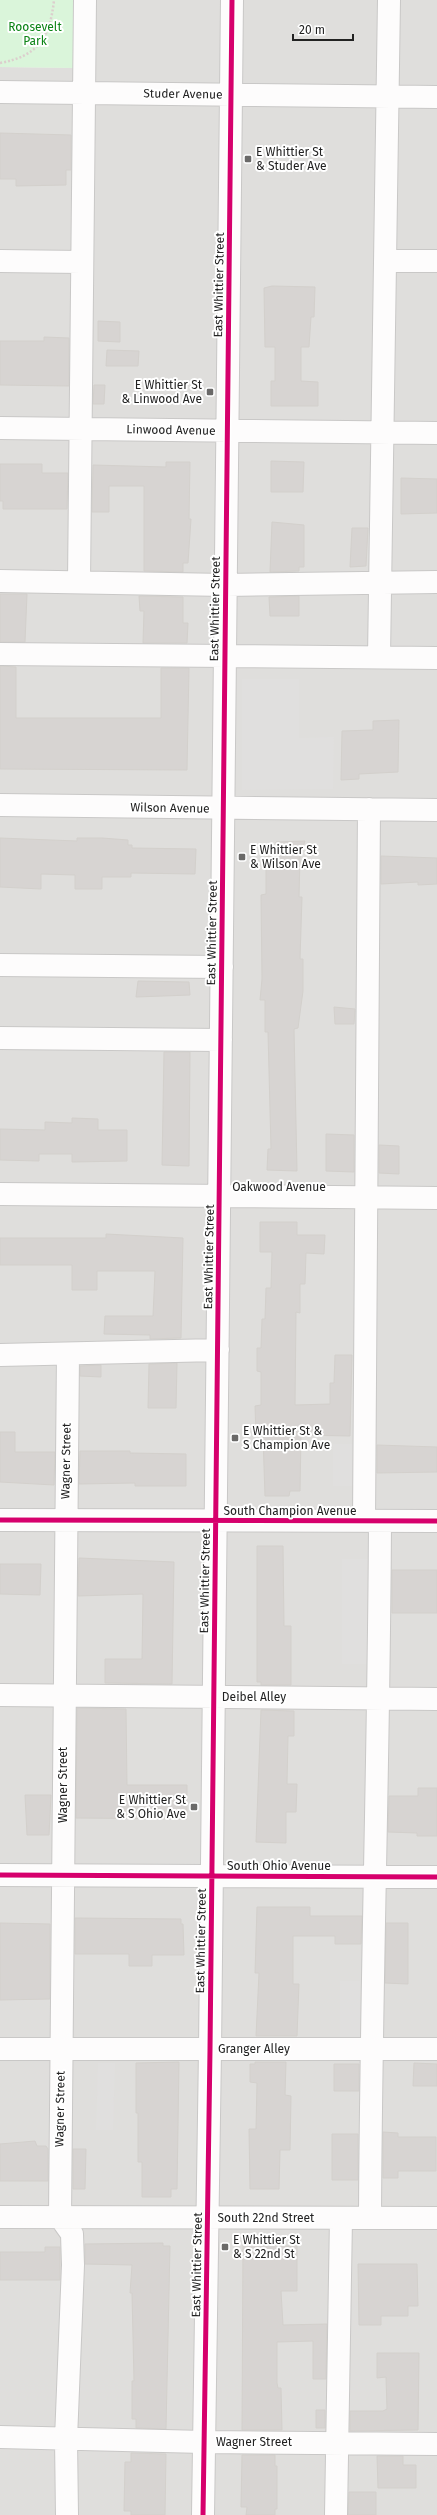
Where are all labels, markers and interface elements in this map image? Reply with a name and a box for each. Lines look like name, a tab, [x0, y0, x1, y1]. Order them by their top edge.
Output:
scale bar	[293, 16, 353, 42]
park label: Roosevelt Park	[8, 20, 62, 48]
text: 20 m	[299, 23, 325, 37]
street label: Studer Avenue	[143, 86, 223, 102]
place label: E Whittier St & Studer Ave	[256, 145, 327, 173]
marker: E Whittier St & Studer Ave	[243, 154, 253, 164]
street label: East Whittier Street	[211, 232, 227, 338]
place label: E Whittier St & Linwood Ave	[121, 378, 203, 406]
marker: E Whittier St & Linwood Ave	[205, 387, 215, 397]
street label: Linwood Avenue	[126, 422, 216, 438]
street label: East Whittier Street	[207, 556, 223, 662]
street label: Wilson Avenue	[130, 800, 210, 816]
place label: E Whittier St & Wilson Ave	[250, 843, 321, 871]
marker: E Whittier St & Wilson Ave	[237, 852, 247, 862]
street label: East Whittier Street	[204, 880, 220, 986]
street label: Oakwood Avenue	[232, 1180, 326, 1194]
street label: East Whittier Street	[201, 1204, 217, 1310]
street label: Wagner Street	[58, 1422, 74, 1499]
place label: E Whittier St & S Champion Ave	[243, 1424, 330, 1452]
marker: E Whittier St & S Champion Ave	[230, 1433, 240, 1443]
street label: South Champion Avenue	[223, 1504, 357, 1518]
street label: East Whittier Street	[197, 1528, 213, 1634]
street label: Deibel Alley	[222, 1690, 286, 1704]
street label: Wagner Street	[56, 1746, 70, 1823]
place label: E Whittier St & S Ohio Ave	[116, 1793, 187, 1821]
marker: E Whittier St & S Ohio Ave	[189, 1802, 199, 1812]
street label: South Ohio Avenue	[227, 1859, 331, 1873]
street label: East Whittier Street	[193, 1888, 209, 1994]
street label: Granger Alley	[218, 2042, 290, 2056]
street label: Wagner Street	[52, 2070, 68, 2147]
street label: South 22nd Street	[218, 2211, 315, 2225]
street label: East Whittier Street	[189, 2212, 205, 2318]
place label: E Whittier St & S 22nd St	[233, 2233, 301, 2261]
marker: E Whittier St & S 22nd St	[220, 2242, 230, 2252]
street label: Wagner Street	[216, 2435, 293, 2449]

